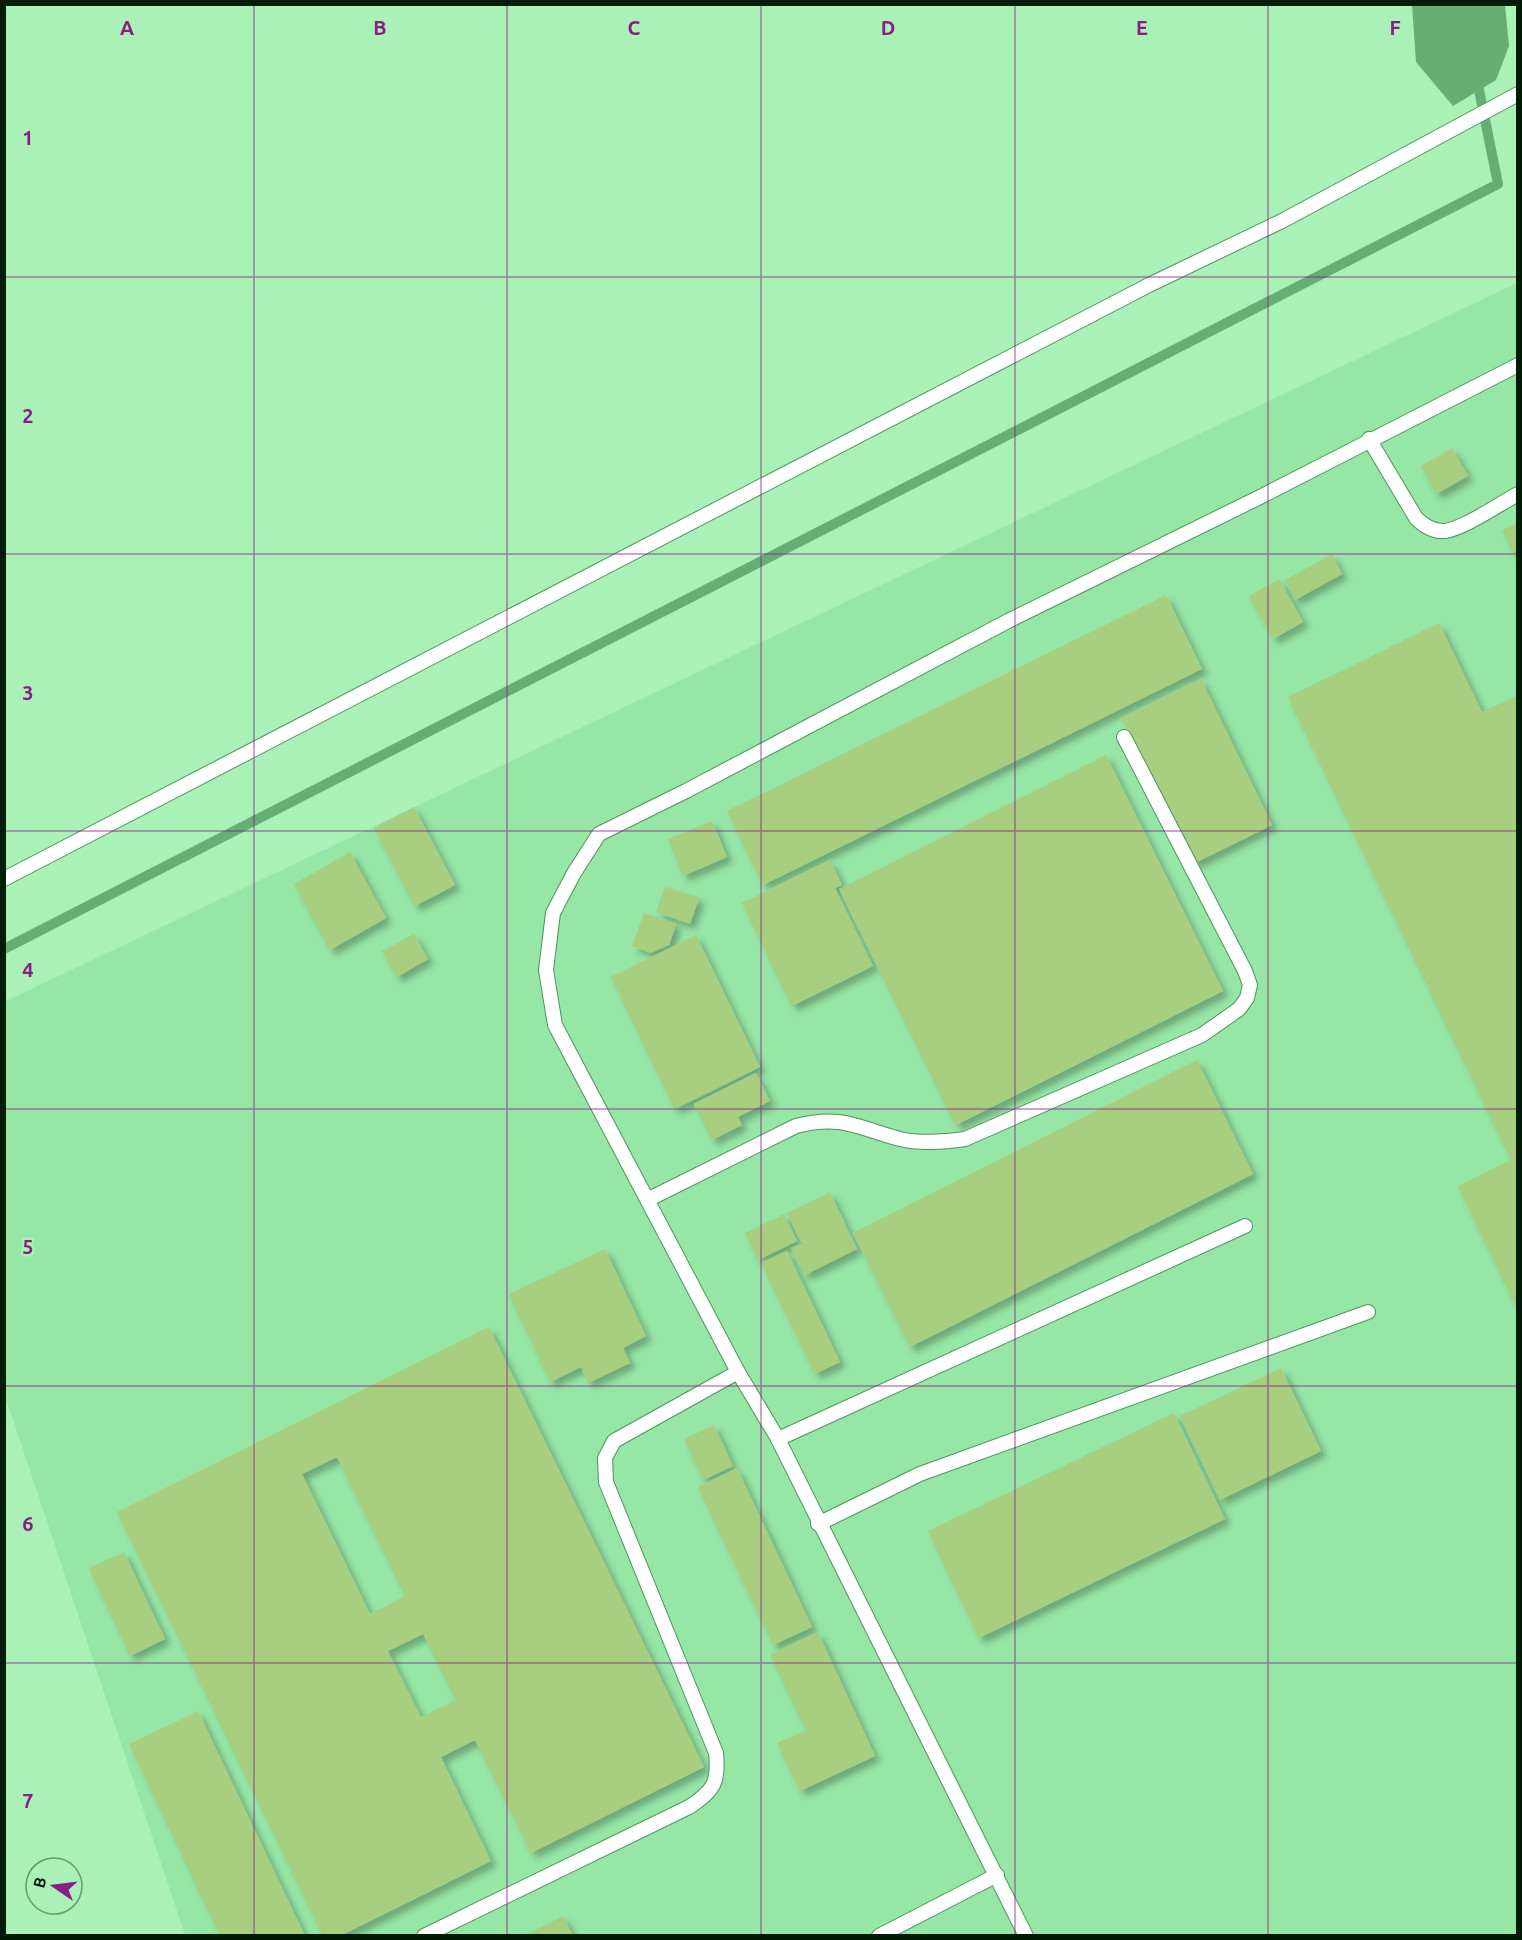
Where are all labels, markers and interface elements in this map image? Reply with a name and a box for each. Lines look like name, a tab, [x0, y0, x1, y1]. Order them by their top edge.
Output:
text: A	[120, 16, 134, 39]
text: B	[373, 16, 387, 39]
text: C	[628, 16, 641, 39]
text: D	[881, 16, 895, 39]
text: E	[1136, 16, 1148, 39]
text: F	[1389, 16, 1401, 39]
text: 1	[22, 126, 34, 149]
text: 2	[22, 404, 34, 427]
text: 3	[22, 681, 34, 704]
text: 4	[22, 958, 34, 981]
text: 5	[22, 1235, 34, 1258]
text: 6	[22, 1512, 34, 1535]
text: 7	[22, 1789, 34, 1812]
north arrow	[24, 1856, 84, 1916]
text: B	[29, 1875, 49, 1890]

